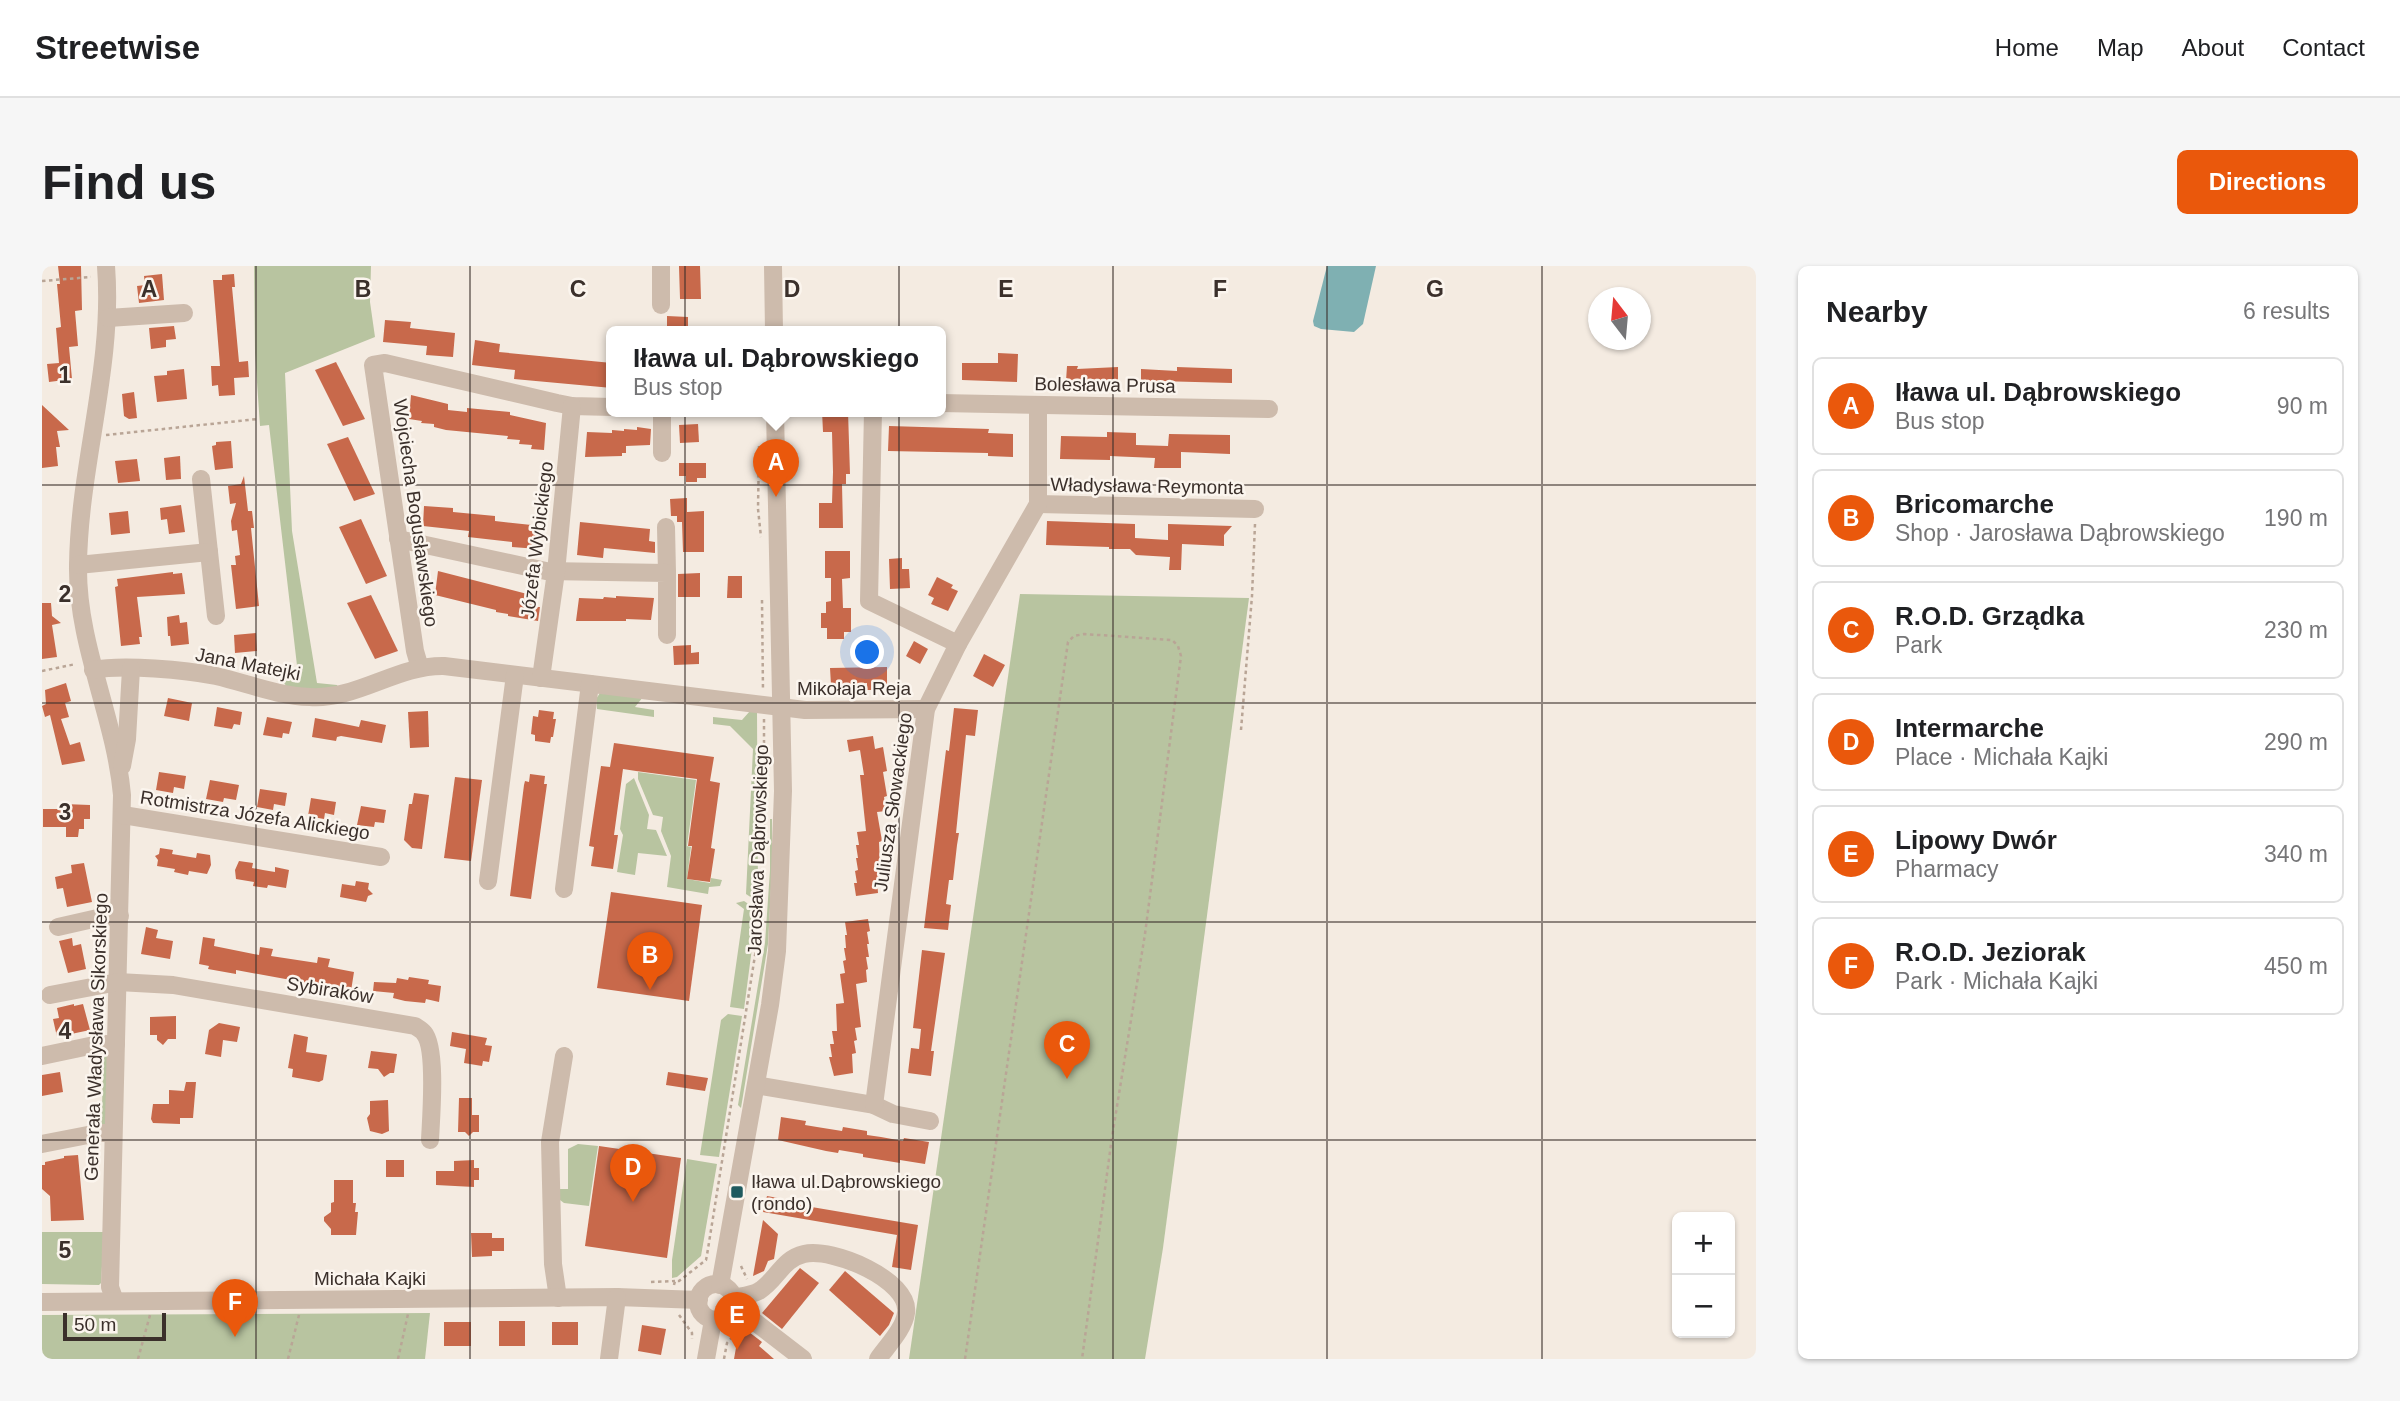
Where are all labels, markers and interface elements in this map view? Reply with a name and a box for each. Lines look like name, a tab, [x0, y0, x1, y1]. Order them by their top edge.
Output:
text: Streetwise	[35, 29, 200, 66]
text: Home	[1995, 34, 2059, 61]
text: Map	[2097, 34, 2144, 61]
text: About	[2182, 34, 2244, 61]
text: Contact	[2282, 34, 2365, 61]
button: Directions	[2177, 150, 2358, 214]
text: Find us	[42, 155, 216, 209]
text: A	[141, 276, 157, 302]
text: B	[355, 276, 371, 302]
text: C	[570, 276, 586, 302]
text: D	[784, 276, 800, 302]
text: E	[998, 276, 1014, 302]
text: F	[1213, 276, 1227, 302]
text: G	[1426, 276, 1444, 302]
north arrow	[1588, 287, 1651, 350]
text: Nearby	[1826, 295, 1928, 328]
text: 6 results	[2243, 298, 2330, 324]
popup	[606, 326, 946, 417]
text: Iława ul. Dąbrowskiego	[633, 343, 919, 373]
text: 1	[59, 362, 72, 388]
street label: Bolesława Prusa	[1034, 373, 1176, 397]
text: Bus stop	[633, 374, 722, 400]
text: Iława ul. Dąbrowskiego	[1895, 377, 2181, 407]
text: A	[1843, 393, 1859, 419]
text: 90 m	[2277, 393, 2328, 419]
street label: Wojciecha Bogusławskiego	[390, 398, 442, 628]
text: Bus stop	[1895, 408, 1985, 434]
pin: A	[753, 439, 799, 497]
street label: Józefa Wybickiego	[517, 460, 557, 620]
street label: Władysława Reymonta	[1050, 474, 1244, 498]
text: Bricomarche	[1895, 489, 2054, 519]
text: B	[1843, 505, 1859, 531]
text: 190 m	[2264, 505, 2328, 531]
text: Shop · Jarosława Dąbrowskiego	[1895, 520, 2225, 546]
text: 2	[59, 581, 71, 607]
text: R.O.D. Grządka	[1895, 601, 2084, 631]
text: C	[1843, 617, 1859, 643]
text: 230 m	[2264, 617, 2328, 643]
text: Park	[1895, 632, 1942, 658]
your location	[850, 635, 884, 669]
street label: Jana Matejki	[194, 644, 302, 684]
street label: Mikołaja Reja	[797, 678, 911, 699]
street label: Juliusza Słowackiego	[870, 711, 916, 893]
text: Intermarche	[1895, 713, 2044, 743]
text: D	[1843, 729, 1859, 755]
text: 290 m	[2264, 729, 2328, 755]
street label: Jarosława Dąbrowskiego	[744, 744, 772, 956]
text: Place · Michała Kajki	[1895, 744, 2108, 770]
street label: Rotmistrza Józefa Alickiego	[139, 786, 371, 844]
text: 3	[59, 799, 71, 825]
text: Lipowy Dwór	[1895, 825, 2057, 855]
text: E	[1843, 841, 1859, 867]
text: 340 m	[2264, 841, 2328, 867]
text: Pharmacy	[1895, 856, 1999, 882]
street label: Generała Władysława Sikorskiego	[80, 893, 112, 1181]
pin: B	[627, 932, 673, 990]
text: R.O.D. Jeziorak	[1895, 937, 2086, 967]
text: F	[1844, 953, 1858, 979]
text: 450 m	[2264, 953, 2328, 979]
text: Park · Michała Kajki	[1895, 968, 2098, 994]
street label: Sybiraków	[285, 973, 375, 1007]
text: 4	[59, 1018, 72, 1044]
pin: C	[1044, 1021, 1090, 1079]
pin: D	[610, 1144, 656, 1202]
place label: Iława ul.Dąbrowskiego (rondo)	[751, 1171, 941, 1214]
marker: Iława ul.Dąbrowskiego (rondo)	[729, 1184, 745, 1200]
map controls	[1672, 1212, 1735, 1338]
button: +	[1672, 1212, 1735, 1275]
text: 5	[59, 1237, 72, 1263]
street label: Michała Kajki	[314, 1268, 426, 1289]
button: −	[1672, 1275, 1735, 1338]
pin: F	[212, 1279, 258, 1337]
pin: E	[714, 1292, 760, 1350]
scale bar	[63, 1310, 166, 1342]
text: 50 m	[74, 1314, 116, 1335]

